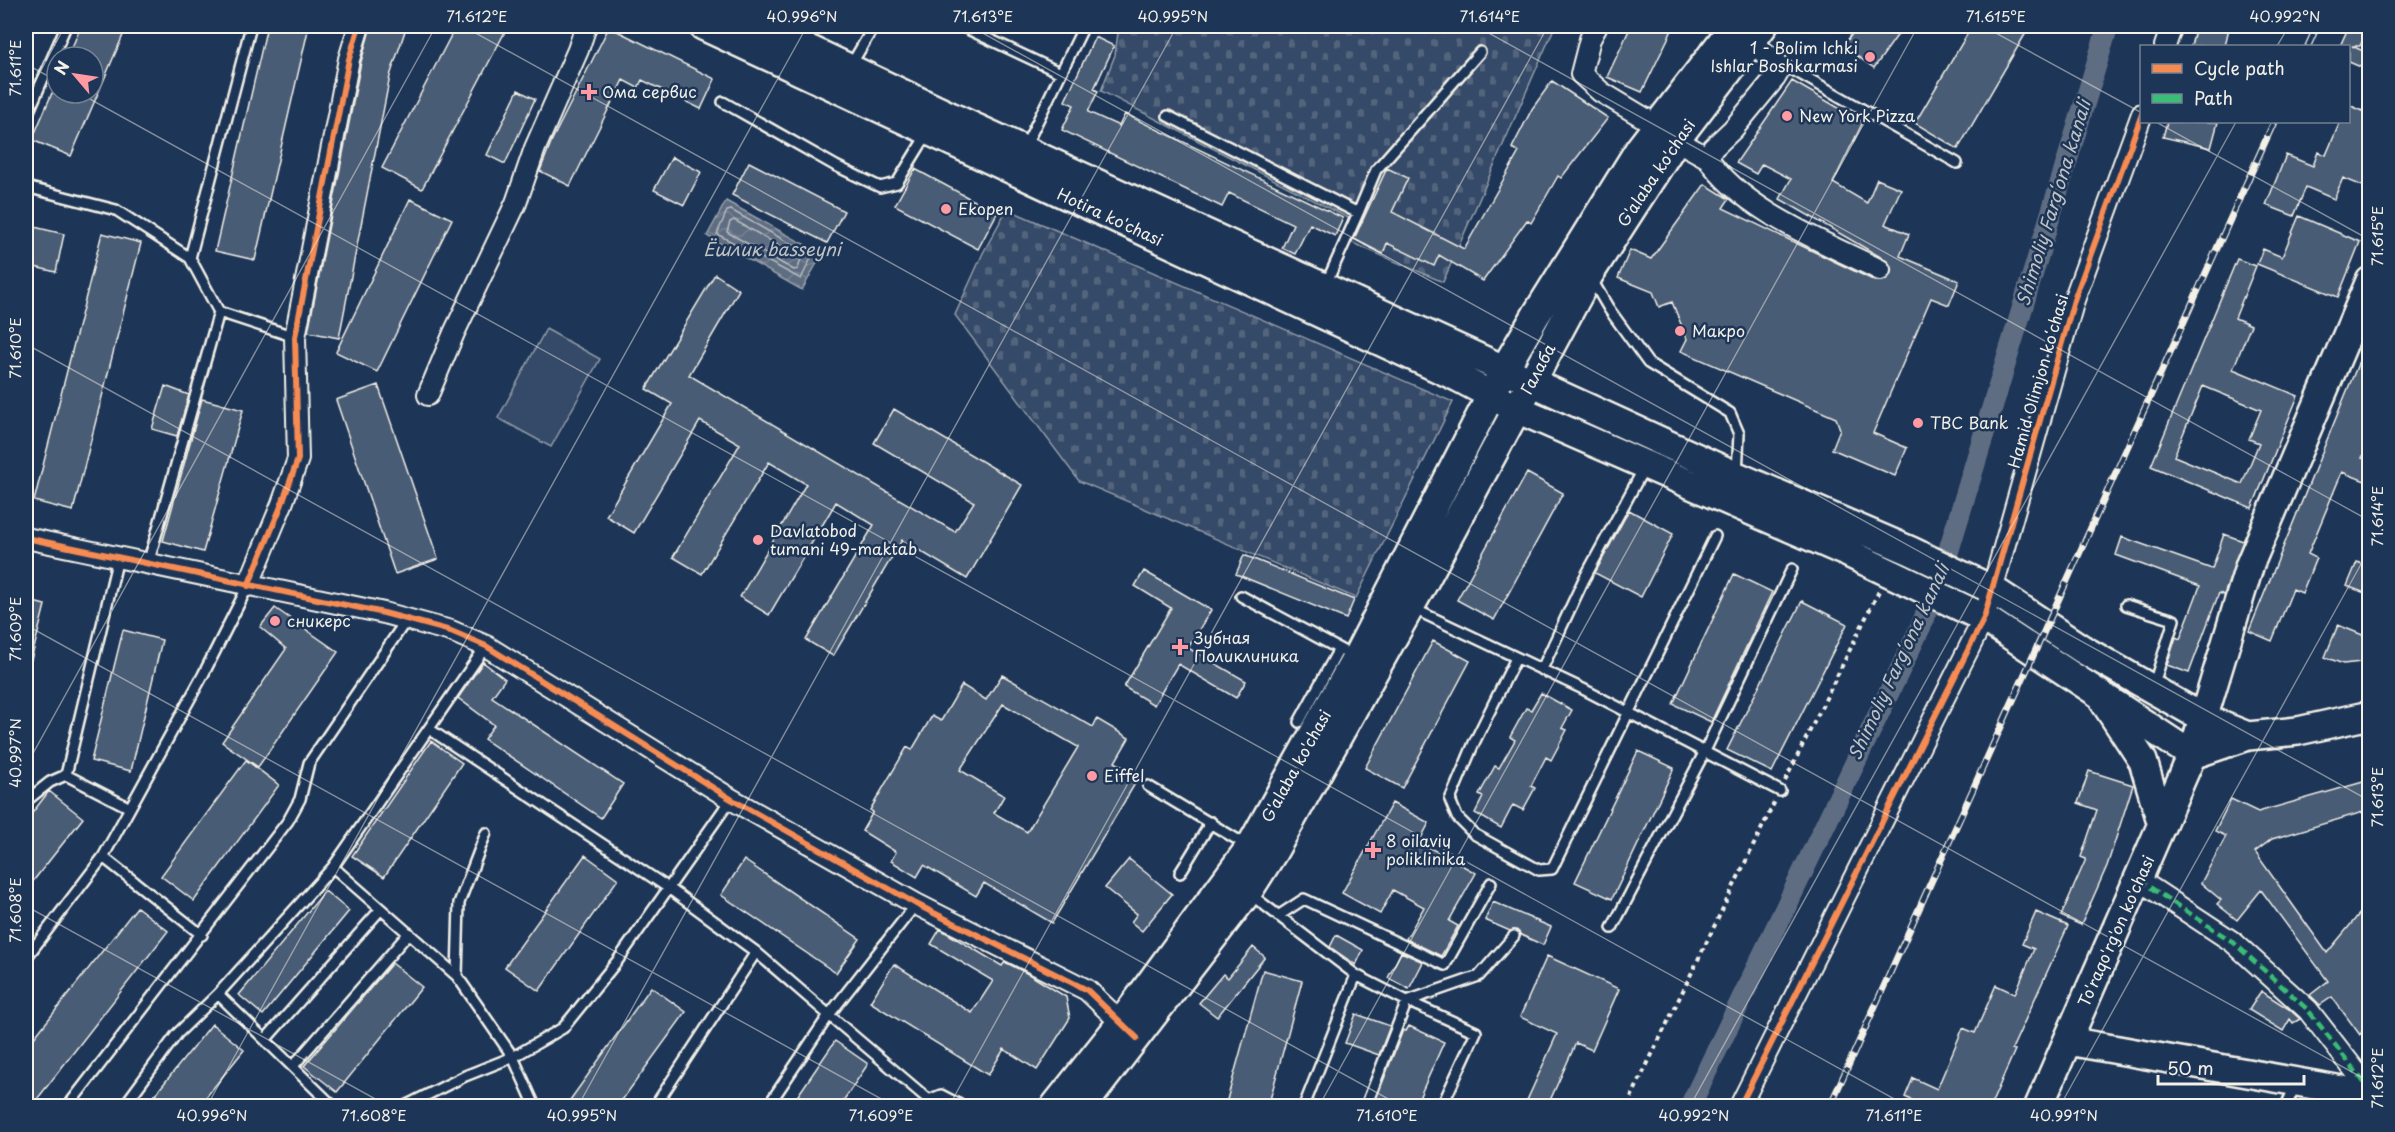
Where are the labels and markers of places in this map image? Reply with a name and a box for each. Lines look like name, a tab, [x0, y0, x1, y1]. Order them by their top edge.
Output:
place label: 1 - Bolim Ichki Ishlar Boshkarmasi	[1710, 35, 1858, 77]
marker: 1 - Bolim Ichki Ishlar Boshkarmasi	[1863, 50, 1877, 64]
place label: Ома сервис	[602, 79, 696, 103]
marker: Ома сервис	[580, 83, 598, 101]
place label: New York Pizza	[1799, 103, 1915, 127]
marker: New York Pizza	[1780, 109, 1794, 123]
place label: Ekopen	[958, 196, 1013, 220]
marker: Ekopen	[939, 202, 953, 216]
place label: Макро	[1692, 318, 1745, 342]
marker: Макро	[1673, 324, 1687, 338]
place label: TBC Bank	[1930, 410, 2009, 434]
marker: TBC Bank	[1911, 416, 1925, 430]
place label: Davlatobod tumani 49-maktab	[770, 518, 917, 560]
marker: Davlatobod tumani 49-maktab	[751, 533, 765, 547]
place label: сникерс	[287, 608, 351, 632]
marker: сникерс	[268, 614, 282, 628]
place label: Зубная Поликлиника	[1194, 625, 1299, 667]
marker: Зубная Поликлиника	[1171, 638, 1189, 656]
place label: Eiffel	[1104, 763, 1144, 787]
marker: Eiffel	[1085, 769, 1099, 783]
place label: 8 oilaviy poliklinika	[1386, 828, 1465, 870]
marker: 8 oilaviy poliklinika	[1364, 841, 1382, 859]

